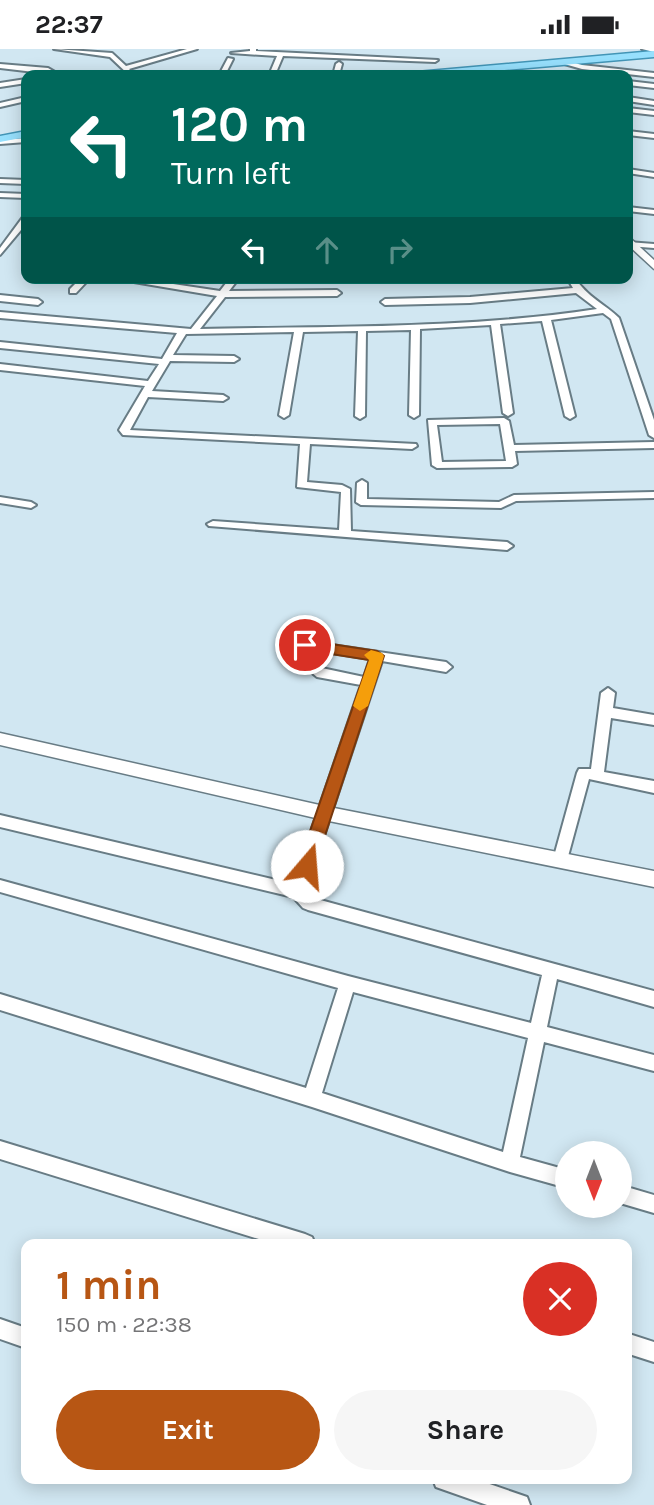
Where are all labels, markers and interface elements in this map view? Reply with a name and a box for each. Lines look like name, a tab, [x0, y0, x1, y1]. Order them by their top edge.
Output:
text: 22:37	[35, 9, 103, 40]
text: 120 m	[171, 96, 308, 153]
icon: left	[56, 98, 147, 189]
text: Turn left	[171, 155, 291, 192]
icon: left	[235, 231, 273, 269]
icon: ahead	[308, 231, 346, 269]
icon: right	[381, 231, 419, 269]
pin	[275, 615, 335, 675]
icon: arrive	[286, 626, 324, 664]
position arrow	[270, 829, 344, 903]
north arrow	[555, 1141, 632, 1218]
map controls	[555, 1141, 632, 1218]
text: 1 min	[56, 1260, 161, 1310]
button: close	[523, 1262, 597, 1336]
text: 150 m · 22:38	[56, 1311, 192, 1338]
button: Exit	[56, 1390, 320, 1470]
button: Share	[334, 1390, 597, 1470]

